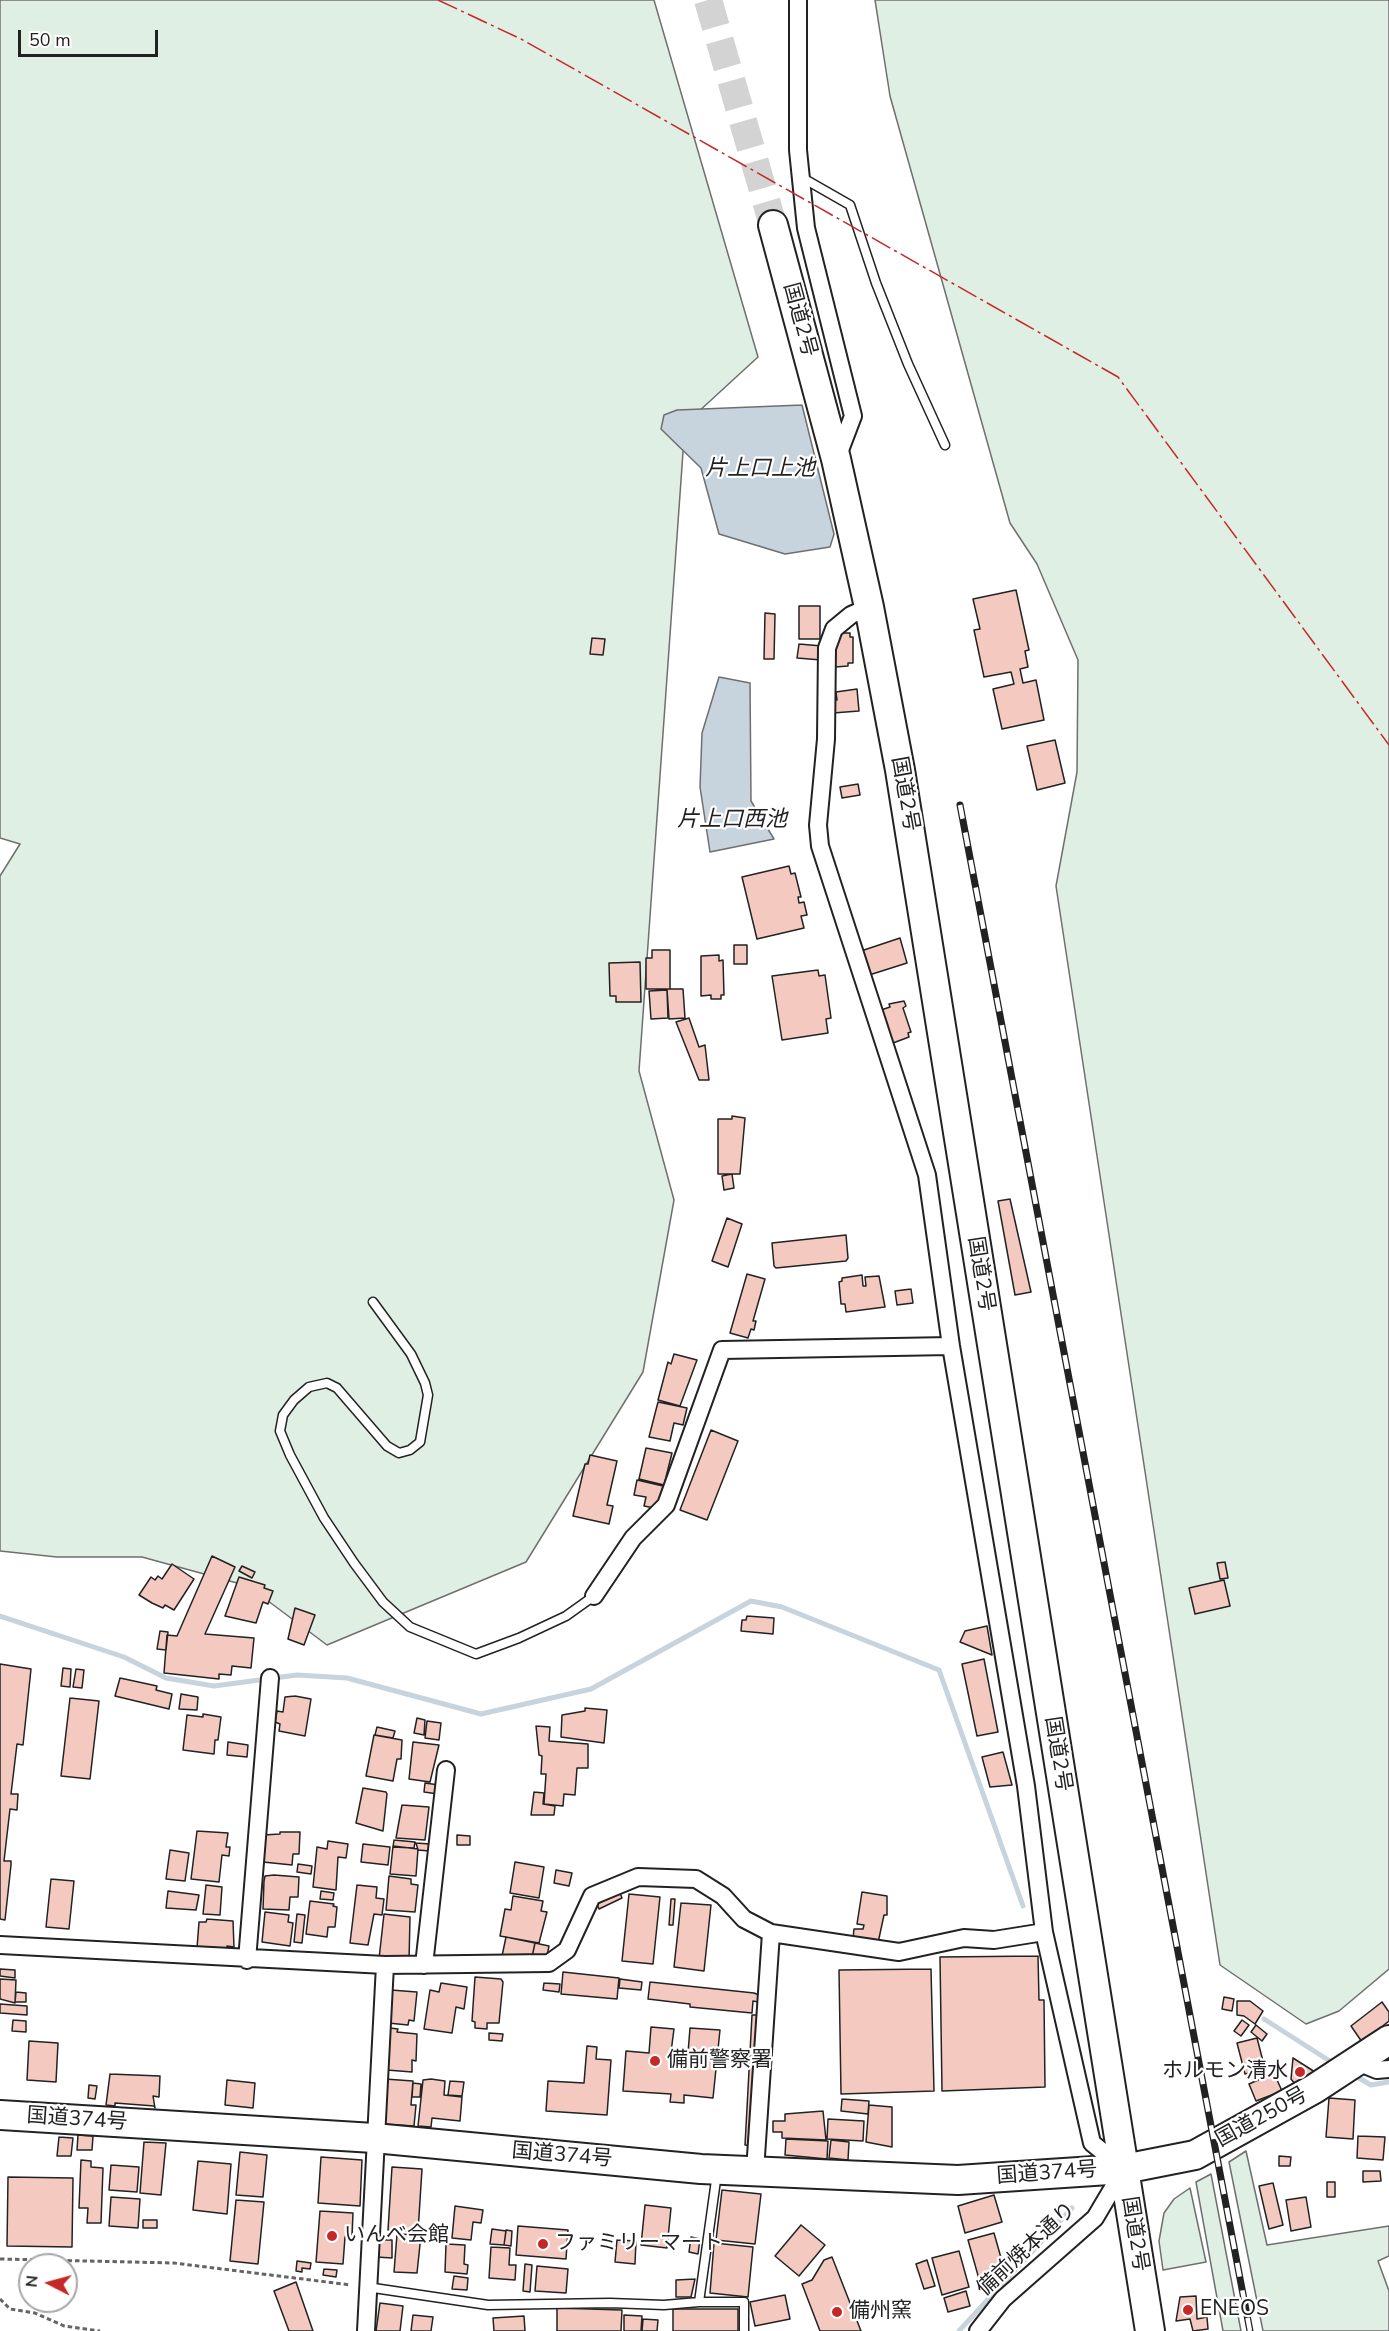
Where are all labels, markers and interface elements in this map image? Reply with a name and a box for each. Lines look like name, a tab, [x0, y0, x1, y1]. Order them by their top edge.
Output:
scale bar	[21, 18, 160, 56]
text: 50 m	[29, 28, 71, 52]
street label: 国道2号	[777, 280, 821, 360]
water label: 片上口上池	[705, 457, 815, 483]
street label: 国道2号	[885, 755, 923, 833]
water label: 片上口西池	[677, 808, 787, 834]
street label: 国道2号	[962, 1235, 998, 1313]
street label: 国道2号	[1039, 1715, 1075, 1793]
place label: 備前警察署	[667, 2048, 772, 2074]
marker: 備前警察署	[648, 2054, 662, 2068]
place label: ホルモン清水	[1162, 2059, 1288, 2085]
marker: ホルモン清水	[1293, 2065, 1307, 2079]
street label: 国道250号	[1212, 2083, 1312, 2153]
street label: 国道374号	[26, 2104, 128, 2136]
street label: 国道374号	[511, 2139, 613, 2173]
street label: 国道374号	[996, 2158, 1098, 2190]
street label: 国道2号	[1116, 2195, 1152, 2273]
street label: 備前焼本通り	[972, 2198, 1082, 2302]
place label: いんべ会館	[344, 2223, 449, 2249]
marker: いんべ会館	[325, 2229, 339, 2243]
place label: ファミリーマート	[555, 2231, 723, 2257]
marker: ファミリーマート	[536, 2237, 550, 2251]
north arrow	[18, 2253, 78, 2313]
text: N	[21, 2274, 44, 2288]
place label: ENEOS	[1200, 2297, 1269, 2323]
place label: 備州窯	[849, 2299, 912, 2325]
marker: ENEOS	[1181, 2303, 1195, 2317]
marker: 備州窯	[830, 2305, 844, 2319]

